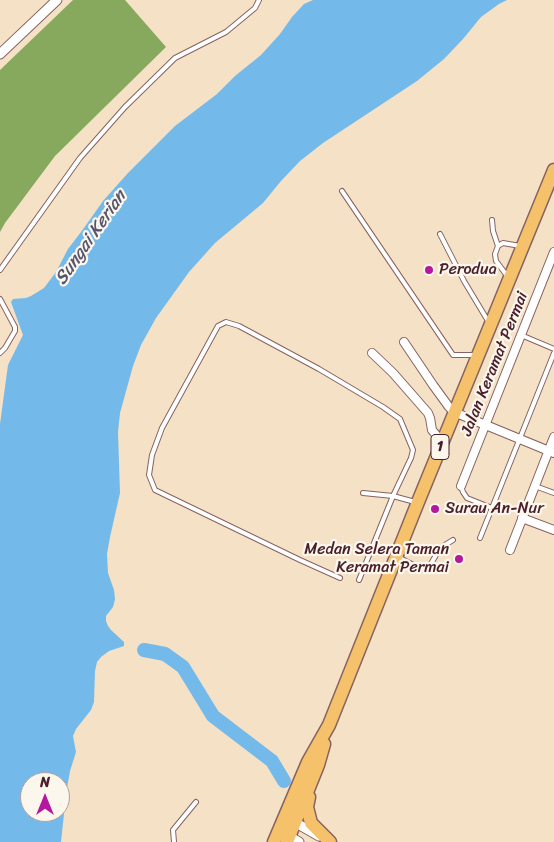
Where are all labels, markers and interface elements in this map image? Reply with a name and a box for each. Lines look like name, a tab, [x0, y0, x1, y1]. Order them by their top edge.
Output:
water label: Sungai Kerian	[51, 187, 131, 289]
place label: Perodua	[439, 260, 497, 280]
marker: Perodua	[423, 264, 435, 276]
street label: Jalan Keramat Permai	[457, 289, 533, 439]
road number: 1	[431, 434, 449, 460]
place label: Surau An-Nur	[445, 499, 544, 519]
marker: Surau An-Nur	[429, 503, 441, 515]
place label: Medan Selera Taman Keramat Permai	[304, 540, 449, 578]
marker: Medan Selera Taman Keramat Permai	[453, 553, 465, 565]
text: N	[40, 770, 50, 795]
north arrow	[20, 772, 70, 822]

